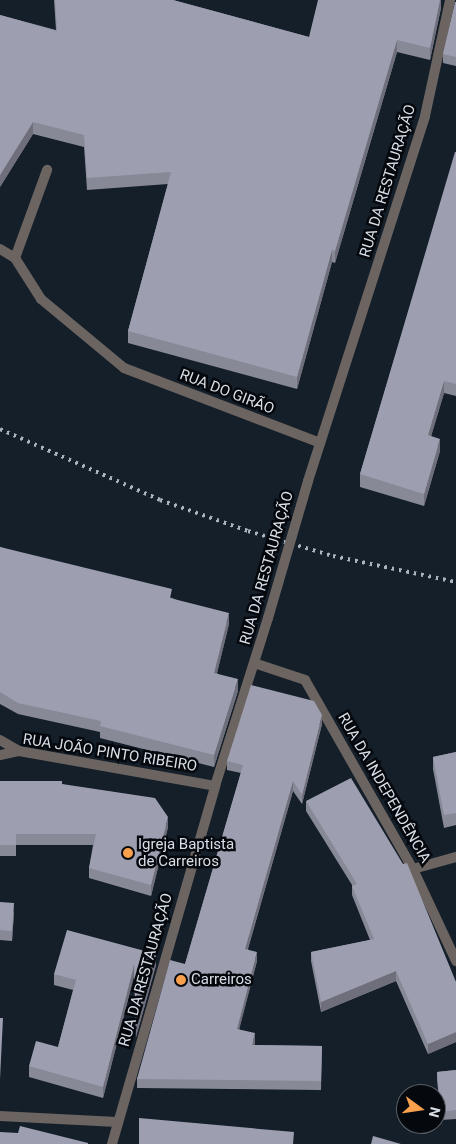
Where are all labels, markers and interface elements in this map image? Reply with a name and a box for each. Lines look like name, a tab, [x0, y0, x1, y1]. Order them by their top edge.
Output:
street label: RUA DA RESTAURAÇÃO	[356, 102, 420, 260]
street label: RUA DO GIRÃO	[177, 366, 277, 418]
street label: RUA DA RESTAURAÇÃO	[236, 489, 298, 647]
street label: RUA DA INDEPENDÊNCIA	[334, 710, 434, 866]
street label: RUA JOÃO PINTO RIBEIRO	[22, 730, 198, 776]
place label: Igreja Baptista de Carreiros	[138, 835, 234, 870]
marker: Igreja Baptista de Carreiros	[122, 847, 134, 859]
street label: RUA DA RESTAURAÇÃO	[115, 891, 177, 1049]
place label: Carreiros	[191, 971, 252, 989]
marker: Carreiros	[175, 974, 187, 986]
north arrow	[396, 1084, 446, 1134]
text: N	[426, 1106, 444, 1119]

